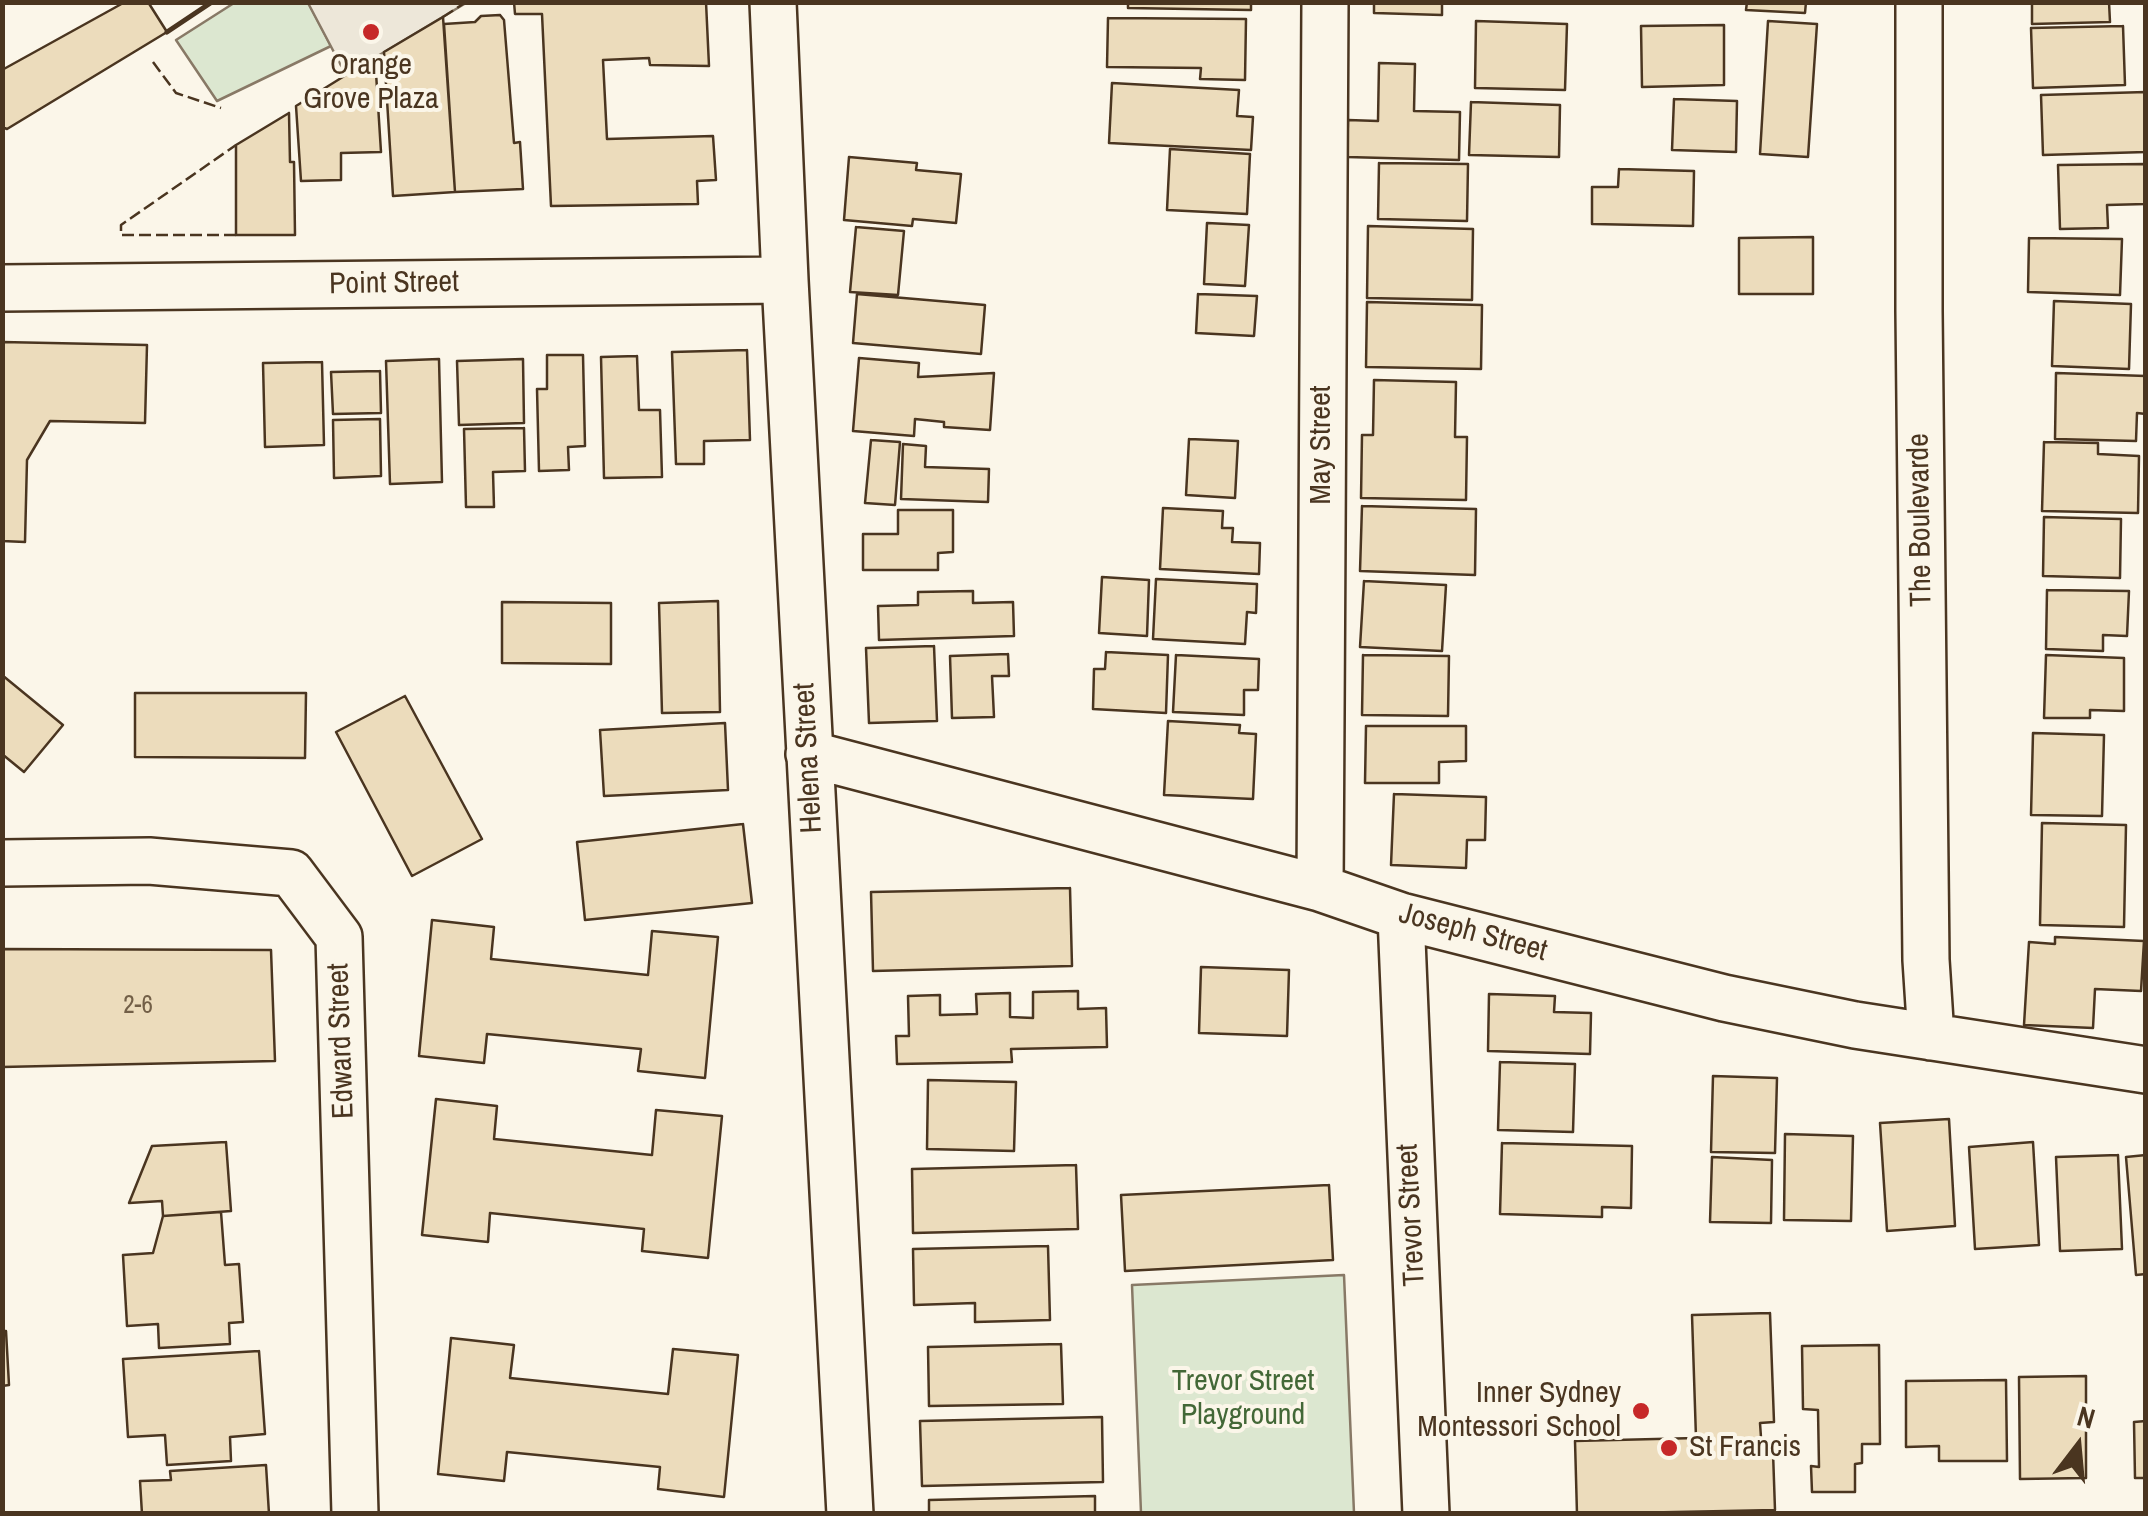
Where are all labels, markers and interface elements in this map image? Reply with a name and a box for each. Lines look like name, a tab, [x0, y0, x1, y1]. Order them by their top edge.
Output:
marker: Orange Grove Plaza	[360, 21, 382, 43]
place label: Orange Grove Plaza	[303, 48, 439, 118]
street label: Point Street	[329, 265, 459, 303]
street label: May Street	[1304, 386, 1340, 504]
street label: The Boulevarde	[1901, 433, 1941, 607]
street label: Helena Street	[787, 682, 831, 834]
street label: Joseph Street	[1395, 896, 1551, 970]
street label: Edward Street	[321, 962, 363, 1120]
house number: 2-6	[123, 991, 153, 1021]
street label: Trevor Street	[1390, 1143, 1434, 1287]
park label: Trevor Street Playground	[1172, 1364, 1314, 1434]
place label: Inner Sydney Montessori School	[1417, 1376, 1621, 1446]
north arrow	[2028, 1396, 2128, 1496]
text: N	[2073, 1397, 2099, 1438]
marker: Inner Sydney Montessori School	[1630, 1400, 1652, 1422]
place label: St Francis	[1689, 1430, 1801, 1466]
marker: St Francis	[1658, 1437, 1680, 1459]

